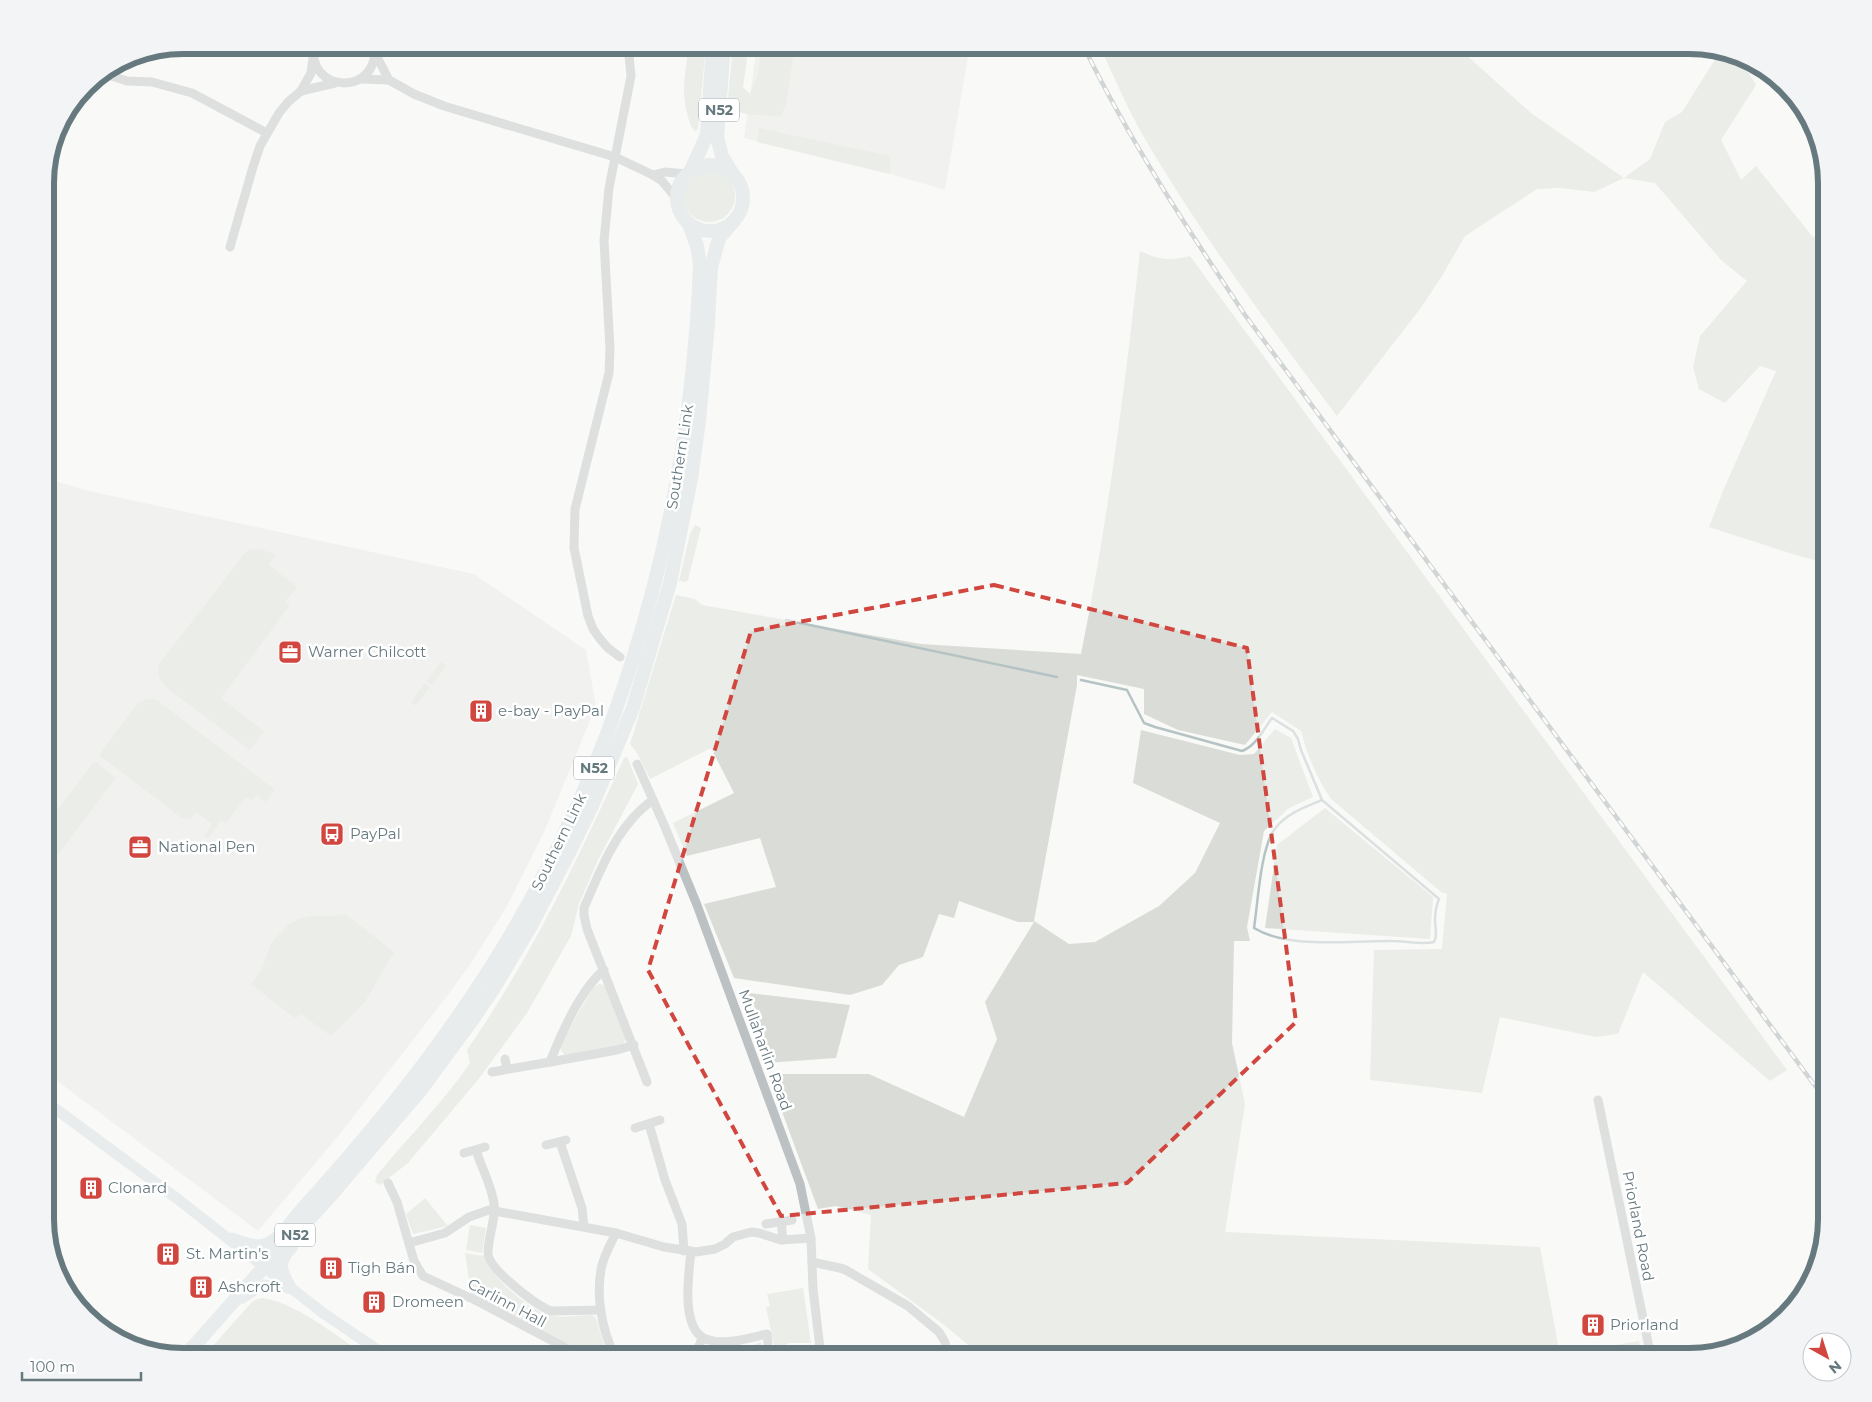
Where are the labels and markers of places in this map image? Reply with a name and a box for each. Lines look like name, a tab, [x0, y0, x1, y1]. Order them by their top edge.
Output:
office icon: Warner Chilcott	[277, 639, 303, 665]
place label: Warner Chilcott	[308, 642, 426, 661]
building icon: e-bay - PayPal	[468, 698, 494, 724]
place label: e-bay - PayPal	[498, 701, 604, 720]
bus stop icon: PayPal	[319, 821, 345, 847]
place label: PayPal	[350, 824, 401, 843]
office icon: National Pen	[127, 834, 153, 860]
place label: National Pen	[158, 837, 255, 856]
building icon: Clonard	[78, 1175, 104, 1201]
place label: Clonard	[108, 1178, 167, 1197]
building icon: St. Martin's	[155, 1241, 181, 1267]
place label: St. Martin's	[186, 1244, 269, 1263]
building icon: Tigh Bán	[318, 1255, 344, 1281]
place label: Tigh Bán	[348, 1258, 415, 1277]
building icon: Ashcroft	[188, 1274, 214, 1300]
place label: Ashcroft	[218, 1277, 281, 1296]
building icon: Dromeen	[361, 1289, 387, 1315]
place label: Dromeen	[392, 1292, 464, 1311]
building icon: Priorland	[1580, 1312, 1606, 1338]
place label: Priorland	[1610, 1315, 1679, 1334]

